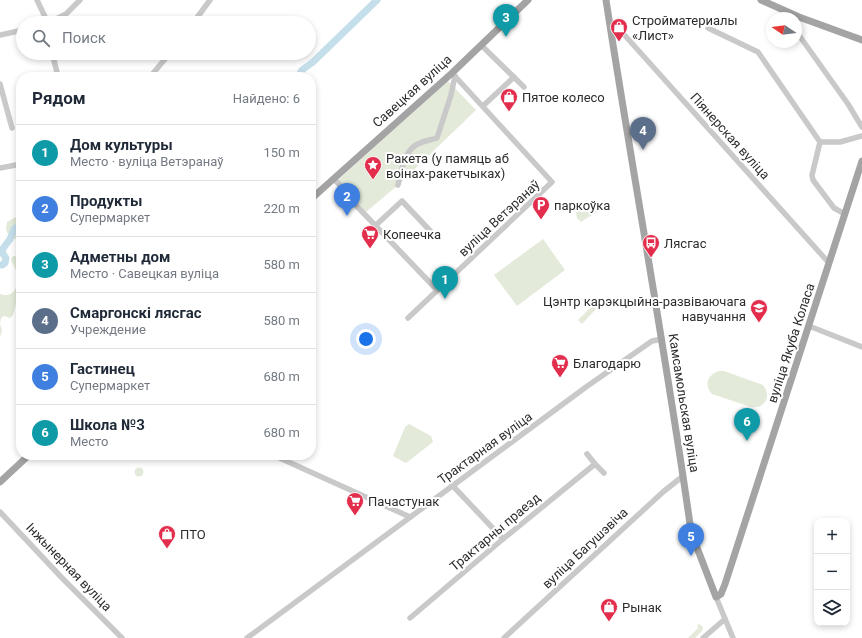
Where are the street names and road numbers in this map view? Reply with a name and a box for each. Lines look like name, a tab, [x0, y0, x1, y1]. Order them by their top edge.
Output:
street label: Савецкая вуліца	[370, 52, 454, 130]
street label: Піянерская вуліца	[687, 90, 773, 182]
street label: вуліца Ветэранаў	[455, 177, 543, 259]
street label: вуліца Якуба Коласа	[765, 281, 817, 405]
street label: Камсамольская вуліца	[666, 332, 702, 474]
street label: Трактарная вуліца	[435, 409, 535, 487]
street label: Трактарны праезд	[447, 490, 543, 574]
street label: вуліца Багушэвіча	[539, 505, 631, 591]
street label: Інжынерная вуліца	[23, 520, 115, 614]

